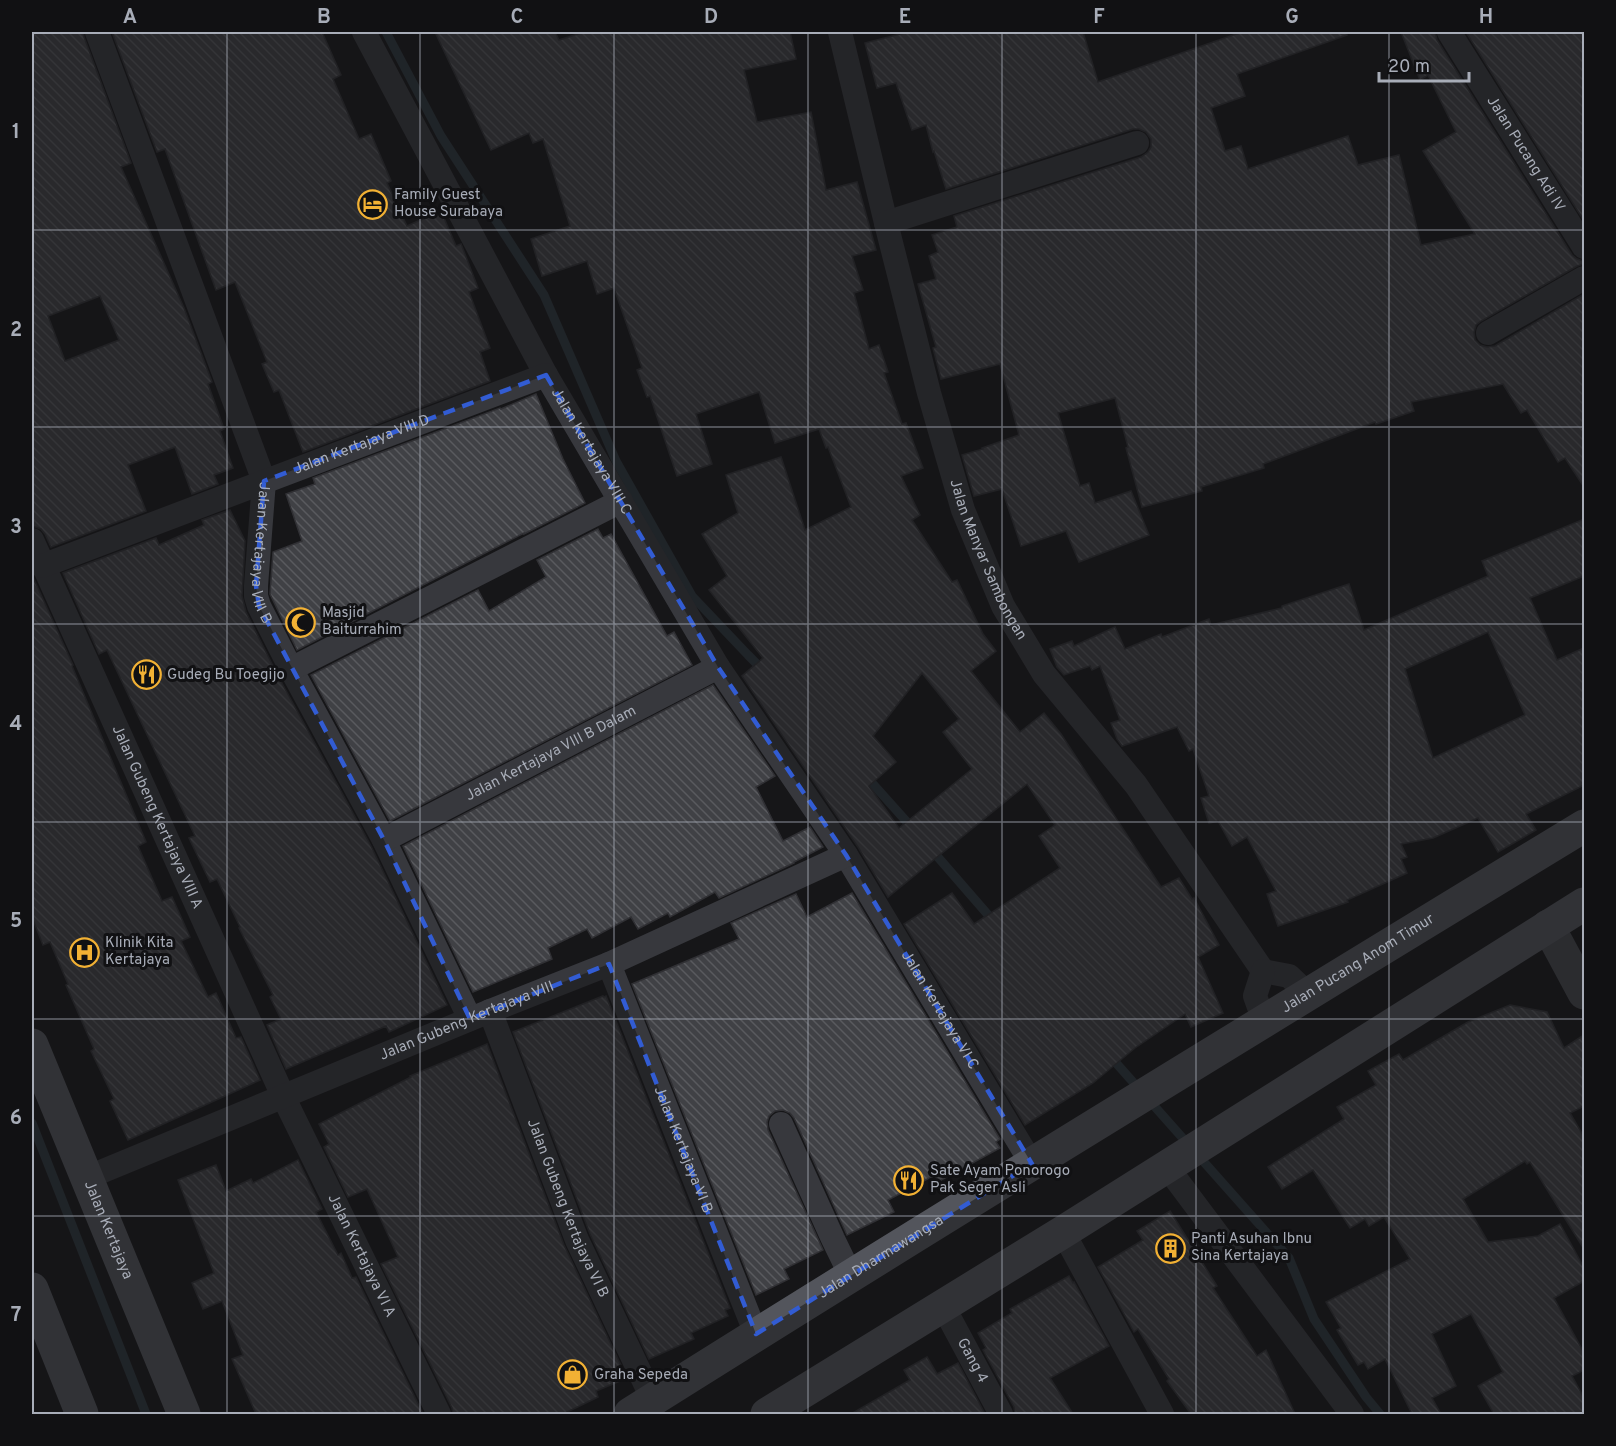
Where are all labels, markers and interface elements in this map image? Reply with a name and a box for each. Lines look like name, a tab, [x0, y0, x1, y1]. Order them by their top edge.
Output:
text: A	[123, 5, 137, 31]
text: B	[317, 5, 331, 31]
text: C	[511, 5, 523, 31]
text: D	[704, 5, 718, 31]
text: E	[899, 5, 911, 31]
text: F	[1093, 5, 1105, 31]
text: G	[1285, 5, 1299, 31]
text: H	[1479, 5, 1493, 31]
scale bar	[1379, 45, 1469, 83]
text: 20 m	[1388, 56, 1430, 79]
street label: Jalan Pucang Adi IV	[1482, 93, 1569, 216]
text: 1	[12, 120, 20, 146]
place label: Family Guest House Surabaya	[394, 186, 503, 222]
hotel icon: Family Guest House Surabaya	[357, 188, 389, 220]
text: 2	[10, 318, 22, 344]
street label: Jalan Kertajaya VIII C	[546, 385, 636, 518]
street label: Jalan Kertajaya VIII D	[291, 410, 433, 479]
street label: Jalan Manyar Sambongan	[945, 477, 1031, 644]
street label: Jalan Kertajaya VIII B	[246, 481, 276, 627]
text: 3	[10, 515, 22, 541]
place label: Masjid Baiturrahim	[322, 604, 402, 640]
mosque icon: Masjid Baiturrahim	[285, 606, 317, 638]
restaurant icon: Gudeg Bu Toegijo	[130, 659, 162, 691]
place label: Gudeg Bu Toegijo	[167, 666, 285, 685]
street label: Jalan Kertajaya VIII B Dalam	[462, 701, 640, 806]
text: 4	[10, 712, 22, 738]
street label: Jalan Gubeng Kertajaya VIII A	[107, 722, 207, 912]
text: 5	[10, 909, 22, 935]
street label: Jalan Pucang Anom Timur	[1278, 910, 1438, 1018]
place label: Klinik Kita Kertajaya	[105, 934, 174, 970]
hospital icon: Klinik Kita Kertajaya	[68, 936, 100, 968]
street label: Jalan Kertajaya VI C	[897, 948, 983, 1073]
street label: Jalan Gubeng Kertajaya VIII	[377, 977, 557, 1065]
street label: Jalan Kertajaya VI B	[649, 1083, 717, 1216]
text: 6	[10, 1106, 22, 1132]
street label: Jalan Gubeng Kertajaya VI B	[522, 1116, 613, 1301]
place label: Sate Ayam Ponorogo Pak Seger Asli	[930, 1162, 1070, 1198]
restaurant icon: Sate Ayam Ponorogo Pak Seger Asli	[893, 1164, 925, 1196]
street label: Jalan Kertajaya	[79, 1178, 137, 1282]
street label: Jalan Kertajaya VI A	[323, 1191, 400, 1321]
street label: Jalan Dharmawangsa	[815, 1211, 947, 1303]
place label: Panti Asuhan Ibnu Sina Kertajaya	[1191, 1230, 1312, 1266]
building icon: Panti Asuhan Ibnu Sina Kertajaya	[1154, 1232, 1186, 1264]
text: 7	[11, 1303, 21, 1329]
street label: Gang 4	[953, 1335, 992, 1386]
shop icon: Graha Sepeda	[557, 1359, 589, 1391]
place label: Graha Sepeda	[594, 1366, 688, 1385]

